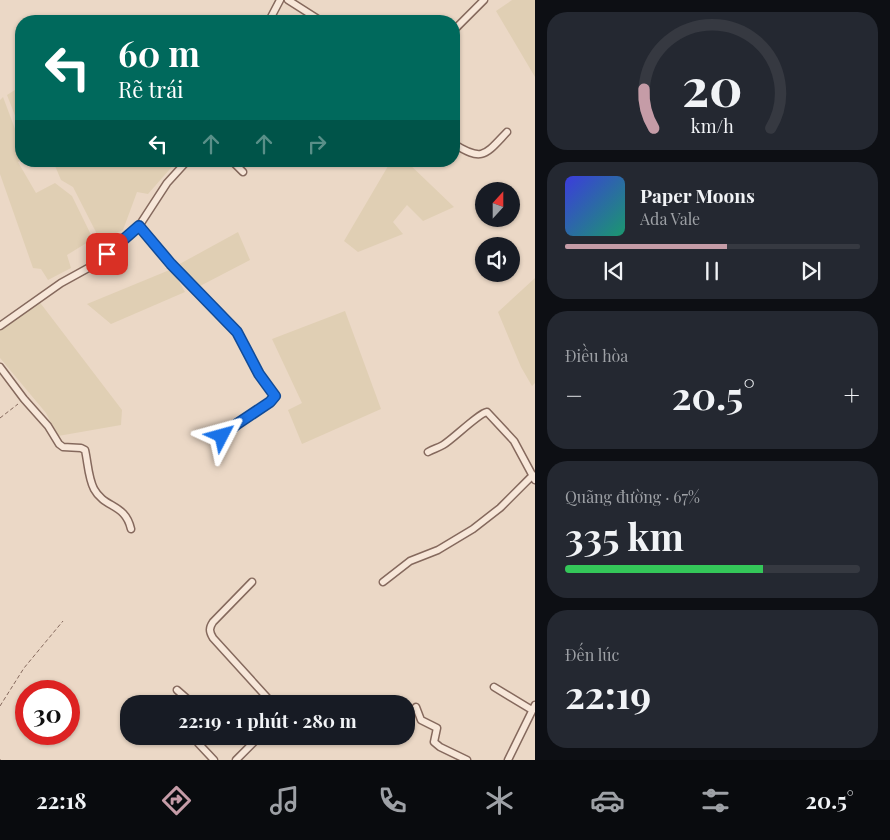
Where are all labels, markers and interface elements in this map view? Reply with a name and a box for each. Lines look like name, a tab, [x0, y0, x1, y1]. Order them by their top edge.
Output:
text: 60 m	[118, 29, 200, 76]
icon: left	[35, 35, 100, 100]
text: 20	[682, 51, 743, 120]
text: Rẽ trái	[118, 74, 184, 104]
text: km/h	[691, 114, 734, 137]
icon: left	[144, 130, 172, 158]
icon: ahead	[197, 130, 225, 158]
icon: ahead	[250, 130, 278, 158]
icon: right	[303, 130, 331, 158]
north arrow	[475, 182, 520, 228]
map controls	[475, 182, 520, 282]
text: Paper Moons	[640, 182, 755, 208]
text: Ada Vale	[640, 208, 700, 229]
pin	[86, 233, 128, 275]
button: sound	[475, 237, 520, 282]
icon: arrive	[93, 240, 121, 268]
icon: previous	[600, 257, 628, 285]
icon: pause	[698, 257, 726, 285]
icon: next	[797, 257, 825, 285]
text: Điều hòa	[565, 345, 628, 366]
text: 20.5°	[672, 369, 755, 420]
text: −	[565, 376, 583, 413]
text: +	[844, 376, 860, 413]
position arrow	[195, 409, 247, 461]
text: Quãng đường · 67%	[565, 486, 700, 507]
text: 335 km	[565, 510, 684, 561]
text: Đến lúc	[565, 644, 619, 665]
text: 22:19	[565, 668, 651, 719]
speed limit sign: 30	[15, 680, 80, 745]
text: 22:19 · 1 phút · 280 m	[178, 707, 357, 733]
icon: directions	[159, 783, 194, 818]
icon: music	[267, 783, 302, 818]
icon: phone	[375, 783, 410, 818]
icon: climate	[482, 783, 517, 818]
icon: car	[590, 783, 625, 818]
icon: filters	[698, 783, 733, 818]
text: 22:18	[36, 785, 87, 815]
text: 20.5°	[805, 785, 854, 815]

